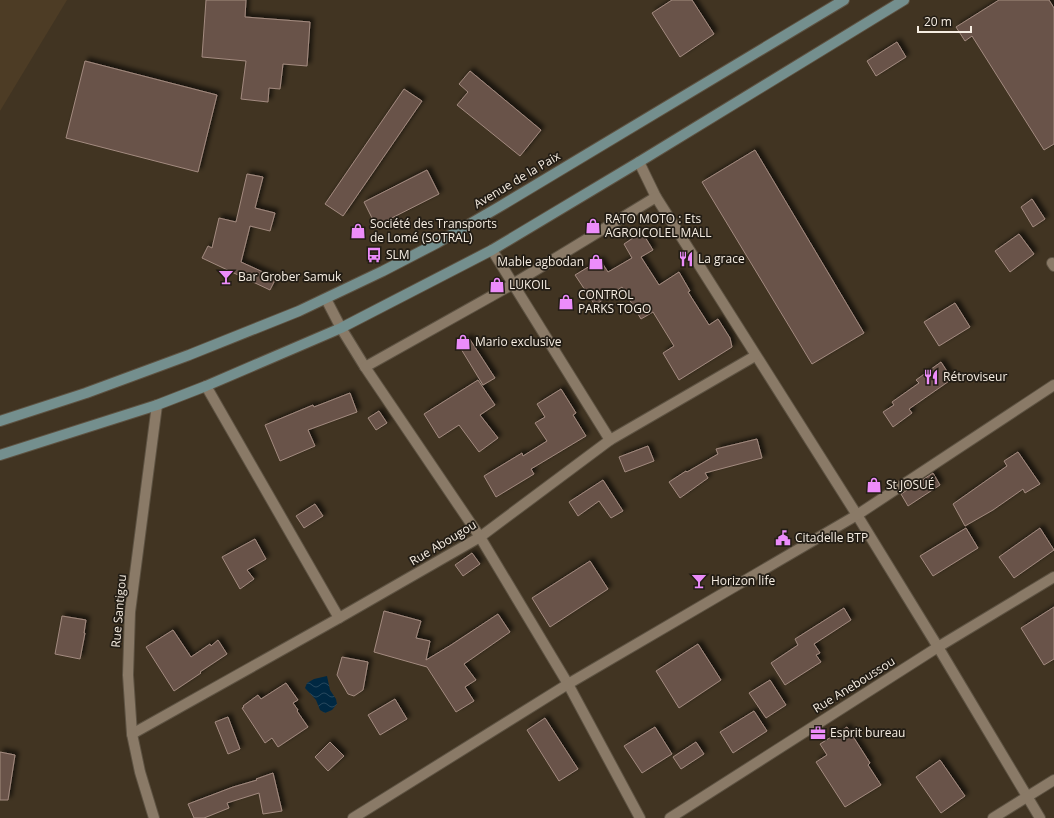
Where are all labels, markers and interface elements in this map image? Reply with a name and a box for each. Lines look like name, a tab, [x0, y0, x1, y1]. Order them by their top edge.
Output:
scale bar	[918, 8, 971, 34]
text: 20 m	[924, 13, 952, 30]
street label: Avenue de la Paix	[470, 147, 564, 212]
place label: RATO MOTO : Ets AGROICOLEL MALL	[605, 210, 712, 241]
place label: Société des Transports de Lomé (SOTRAL)	[370, 215, 497, 246]
shop icon: RATO MOTO : Ets AGROICOLEL MALL	[584, 217, 602, 235]
shop icon: Société des Transports de Lomé (SOTRAL)	[349, 222, 367, 240]
bus stop icon: SLM	[365, 246, 383, 264]
place label: SLM	[386, 246, 410, 263]
restaurant icon: La grace	[677, 250, 695, 268]
place label: La grace	[698, 250, 745, 267]
place label: Mable agbodan	[497, 253, 584, 270]
shop icon: Mable agbodan	[587, 253, 605, 271]
bar icon: Bar Grober Samuk	[217, 268, 235, 286]
place label: Bar Grober Samuk	[238, 268, 342, 285]
shop icon: LUKOIL	[488, 276, 506, 294]
place label: LUKOIL	[509, 276, 550, 293]
place label: CONTROL PARKS TOGO	[578, 286, 651, 317]
shop icon: CONTROL PARKS TOGO	[557, 293, 575, 311]
shop icon: Mario exclusive	[454, 333, 472, 351]
place label: Mario exclusive	[475, 333, 562, 350]
restaurant icon: Rétroviseur	[922, 368, 940, 386]
place label: Rétroviseur	[943, 368, 1007, 385]
shop icon: St JOSUÉ	[865, 476, 883, 494]
place label: St JOSUÉ	[886, 476, 935, 493]
street label: Rue Abougou	[406, 516, 479, 569]
public building icon: Citadelle BTP	[774, 529, 792, 547]
place label: Citadelle BTP	[795, 529, 868, 546]
bar icon: Horizon life	[690, 572, 708, 590]
place label: Horizon life	[711, 572, 775, 589]
street label: Rue Santigou	[107, 574, 130, 648]
street label: Rue Aneboussou	[809, 652, 898, 717]
office icon: Esprit bureau	[809, 724, 827, 742]
place label: Esprit bureau	[830, 724, 905, 741]

